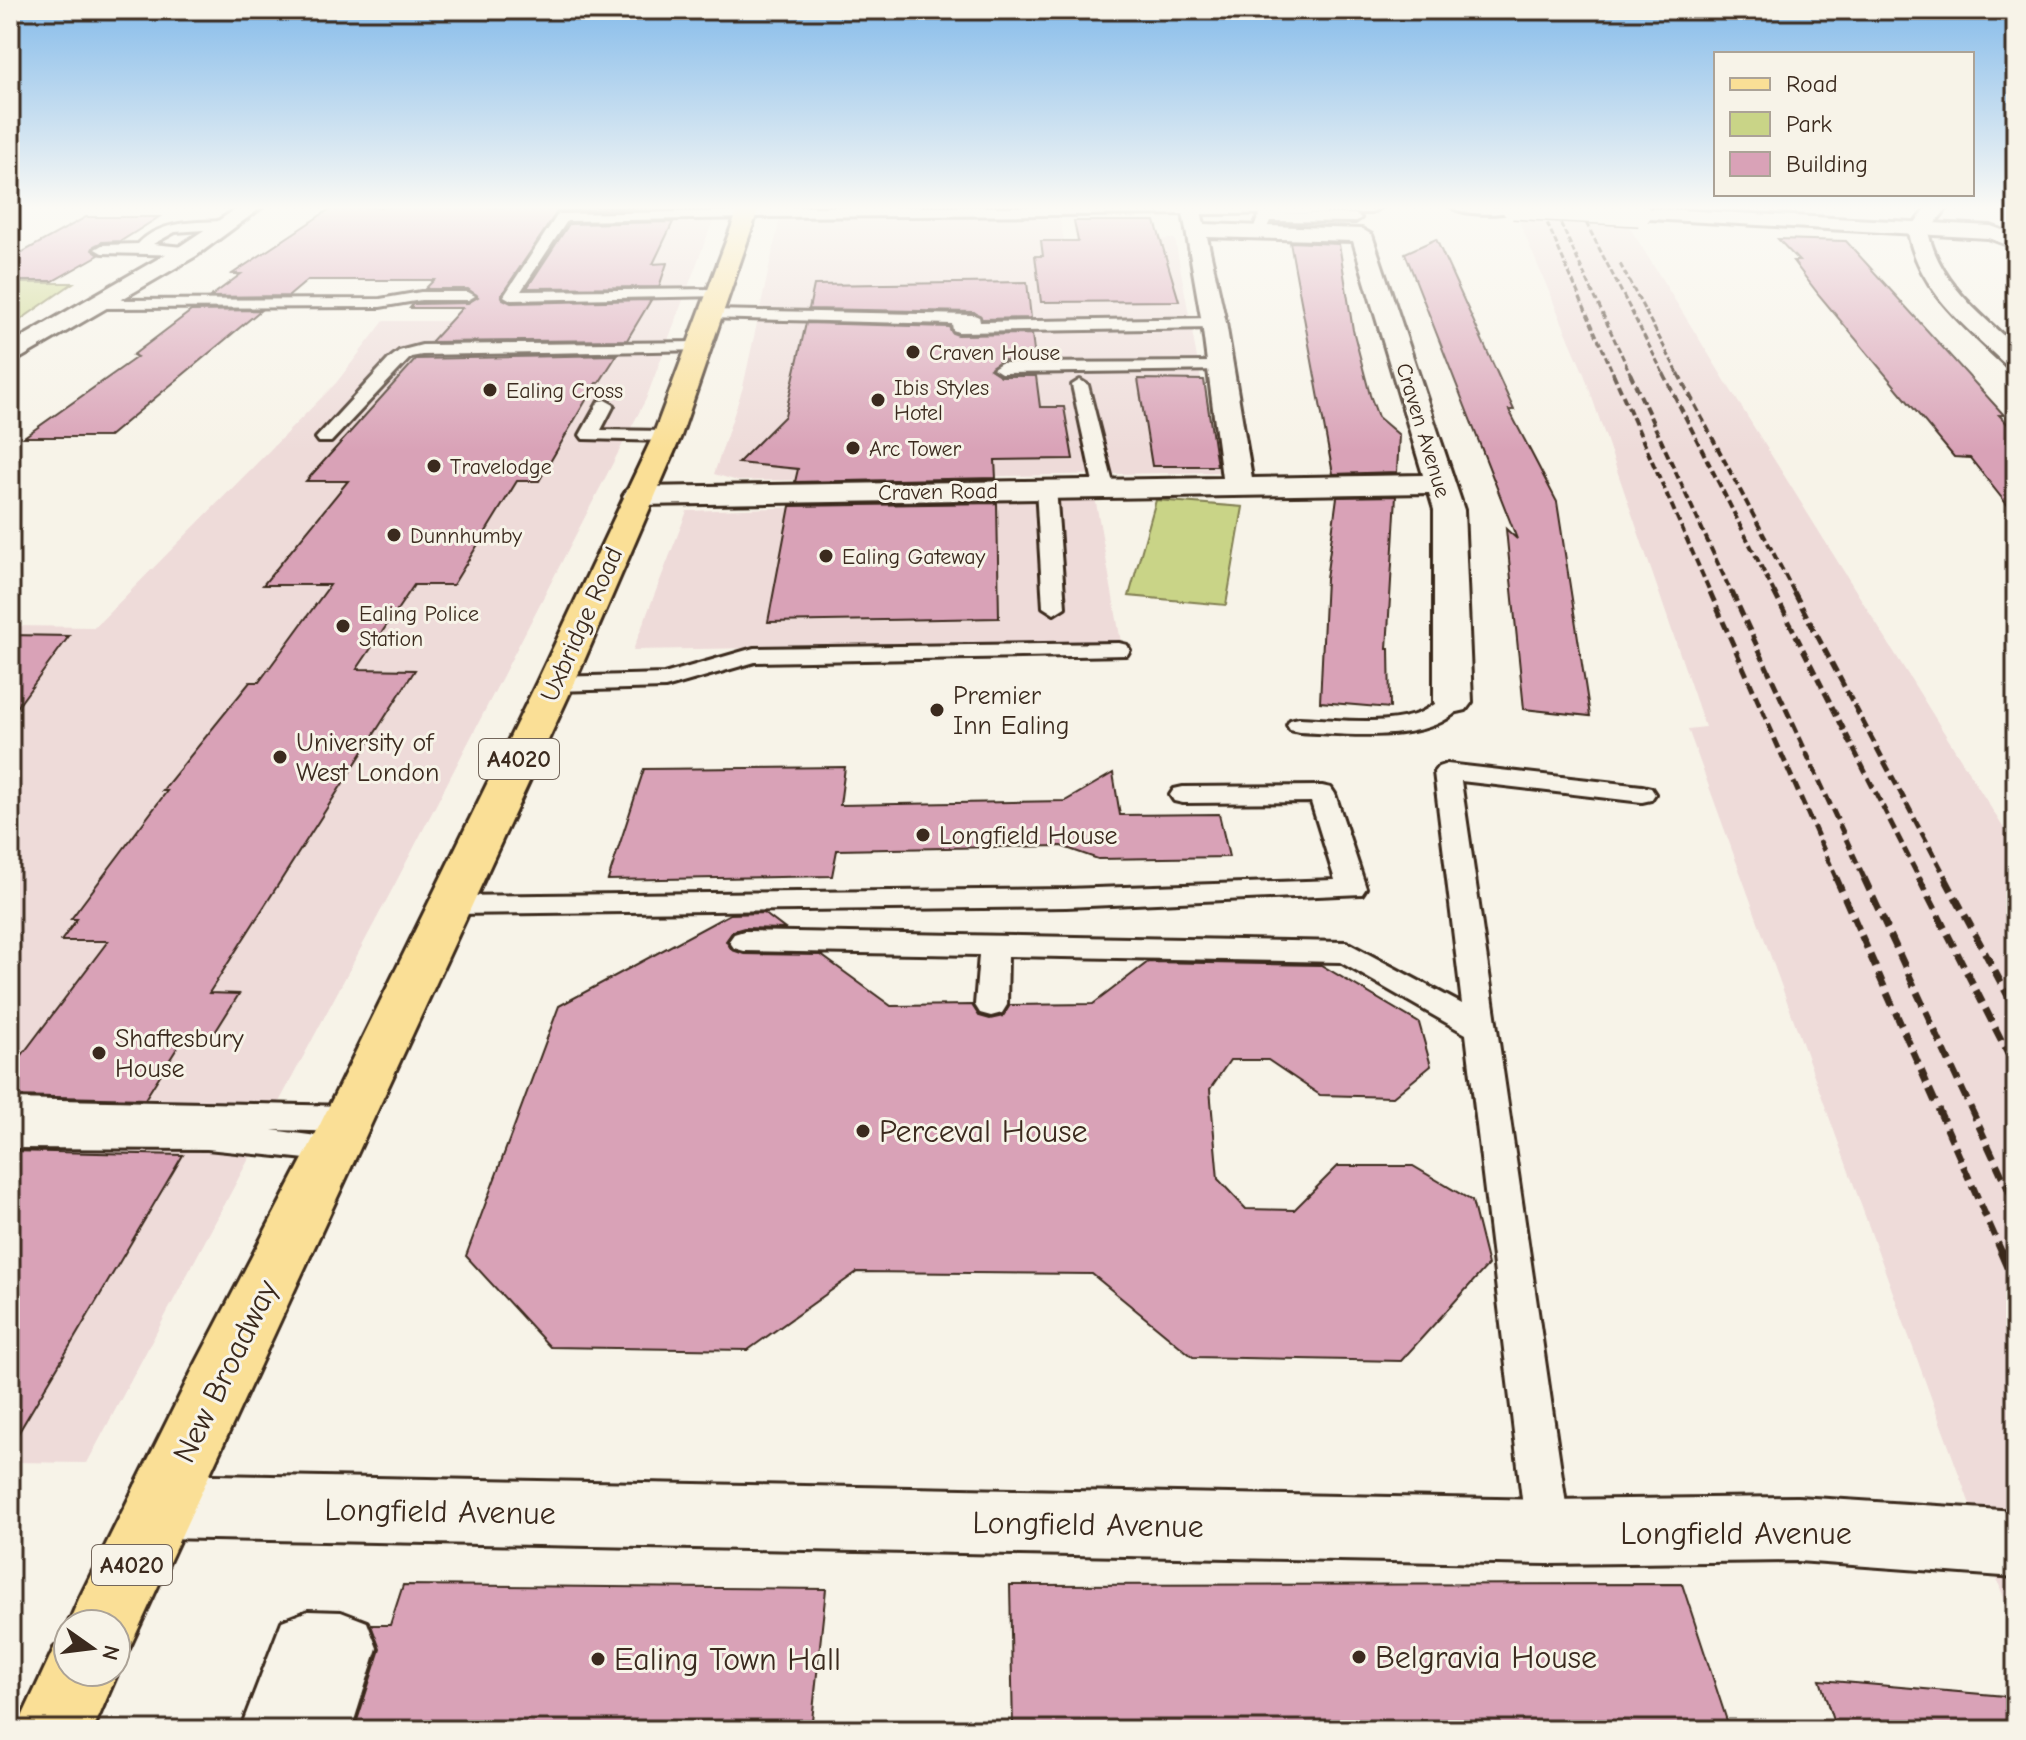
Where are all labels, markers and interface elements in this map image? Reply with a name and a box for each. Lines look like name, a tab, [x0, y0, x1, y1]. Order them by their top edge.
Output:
legend	[1714, 52, 1974, 196]
text: Road	[1786, 70, 1838, 98]
text: Park	[1786, 110, 1832, 138]
text: Building	[1786, 150, 1868, 178]
place label: Craven House	[929, 340, 1060, 366]
marker: Craven House	[904, 343, 922, 361]
street label: Craven Avenue	[1390, 360, 1456, 501]
place label: Ibis Styles Hotel	[894, 375, 989, 426]
place label: Ealing Cross	[506, 378, 623, 404]
marker: Ealing Cross	[481, 381, 499, 399]
marker: Ibis Styles Hotel	[869, 391, 887, 409]
place label: Arc Tower	[869, 436, 961, 462]
marker: Arc Tower	[844, 439, 862, 457]
place label: Travelodge	[450, 454, 552, 480]
marker: Travelodge	[425, 457, 443, 475]
street label: Craven Road	[878, 478, 998, 506]
place label: Dunnhumby	[410, 523, 522, 549]
marker: Dunnhumby	[385, 526, 403, 544]
street label: Uxbridge Road	[534, 543, 629, 706]
place label: Ealing Gateway	[842, 544, 985, 570]
marker: Ealing Gateway	[817, 547, 835, 565]
place label: Ealing Police Station	[359, 601, 479, 652]
marker: Ealing Police Station	[334, 617, 352, 635]
place label: Premier Inn Ealing	[953, 681, 1069, 741]
marker: Premier Inn Ealing	[928, 701, 946, 719]
place label: University of West London	[296, 728, 439, 788]
road number: A4020	[479, 739, 559, 779]
marker: University of West London	[271, 748, 289, 766]
place label: Longfield House	[939, 821, 1117, 851]
marker: Longfield House	[914, 826, 932, 844]
place label: Shaftesbury House	[115, 1024, 244, 1084]
marker: Shaftesbury House	[90, 1044, 108, 1062]
place label: Perceval House	[879, 1113, 1087, 1150]
marker: Perceval House	[854, 1122, 872, 1140]
street label: New Broadway	[165, 1273, 286, 1469]
street label: Longfield Avenue	[324, 1491, 556, 1532]
street label: Longfield Avenue	[972, 1504, 1204, 1545]
street label: Longfield Avenue	[1620, 1515, 1852, 1552]
road number: A4020	[92, 1545, 172, 1585]
north arrow	[52, 1608, 132, 1688]
place label: Belgravia House	[1375, 1639, 1597, 1676]
place label: Ealing Town Hall	[614, 1641, 841, 1678]
text: N	[96, 1642, 125, 1663]
marker: Belgravia House	[1350, 1648, 1368, 1666]
marker: Ealing Town Hall	[589, 1650, 607, 1668]

